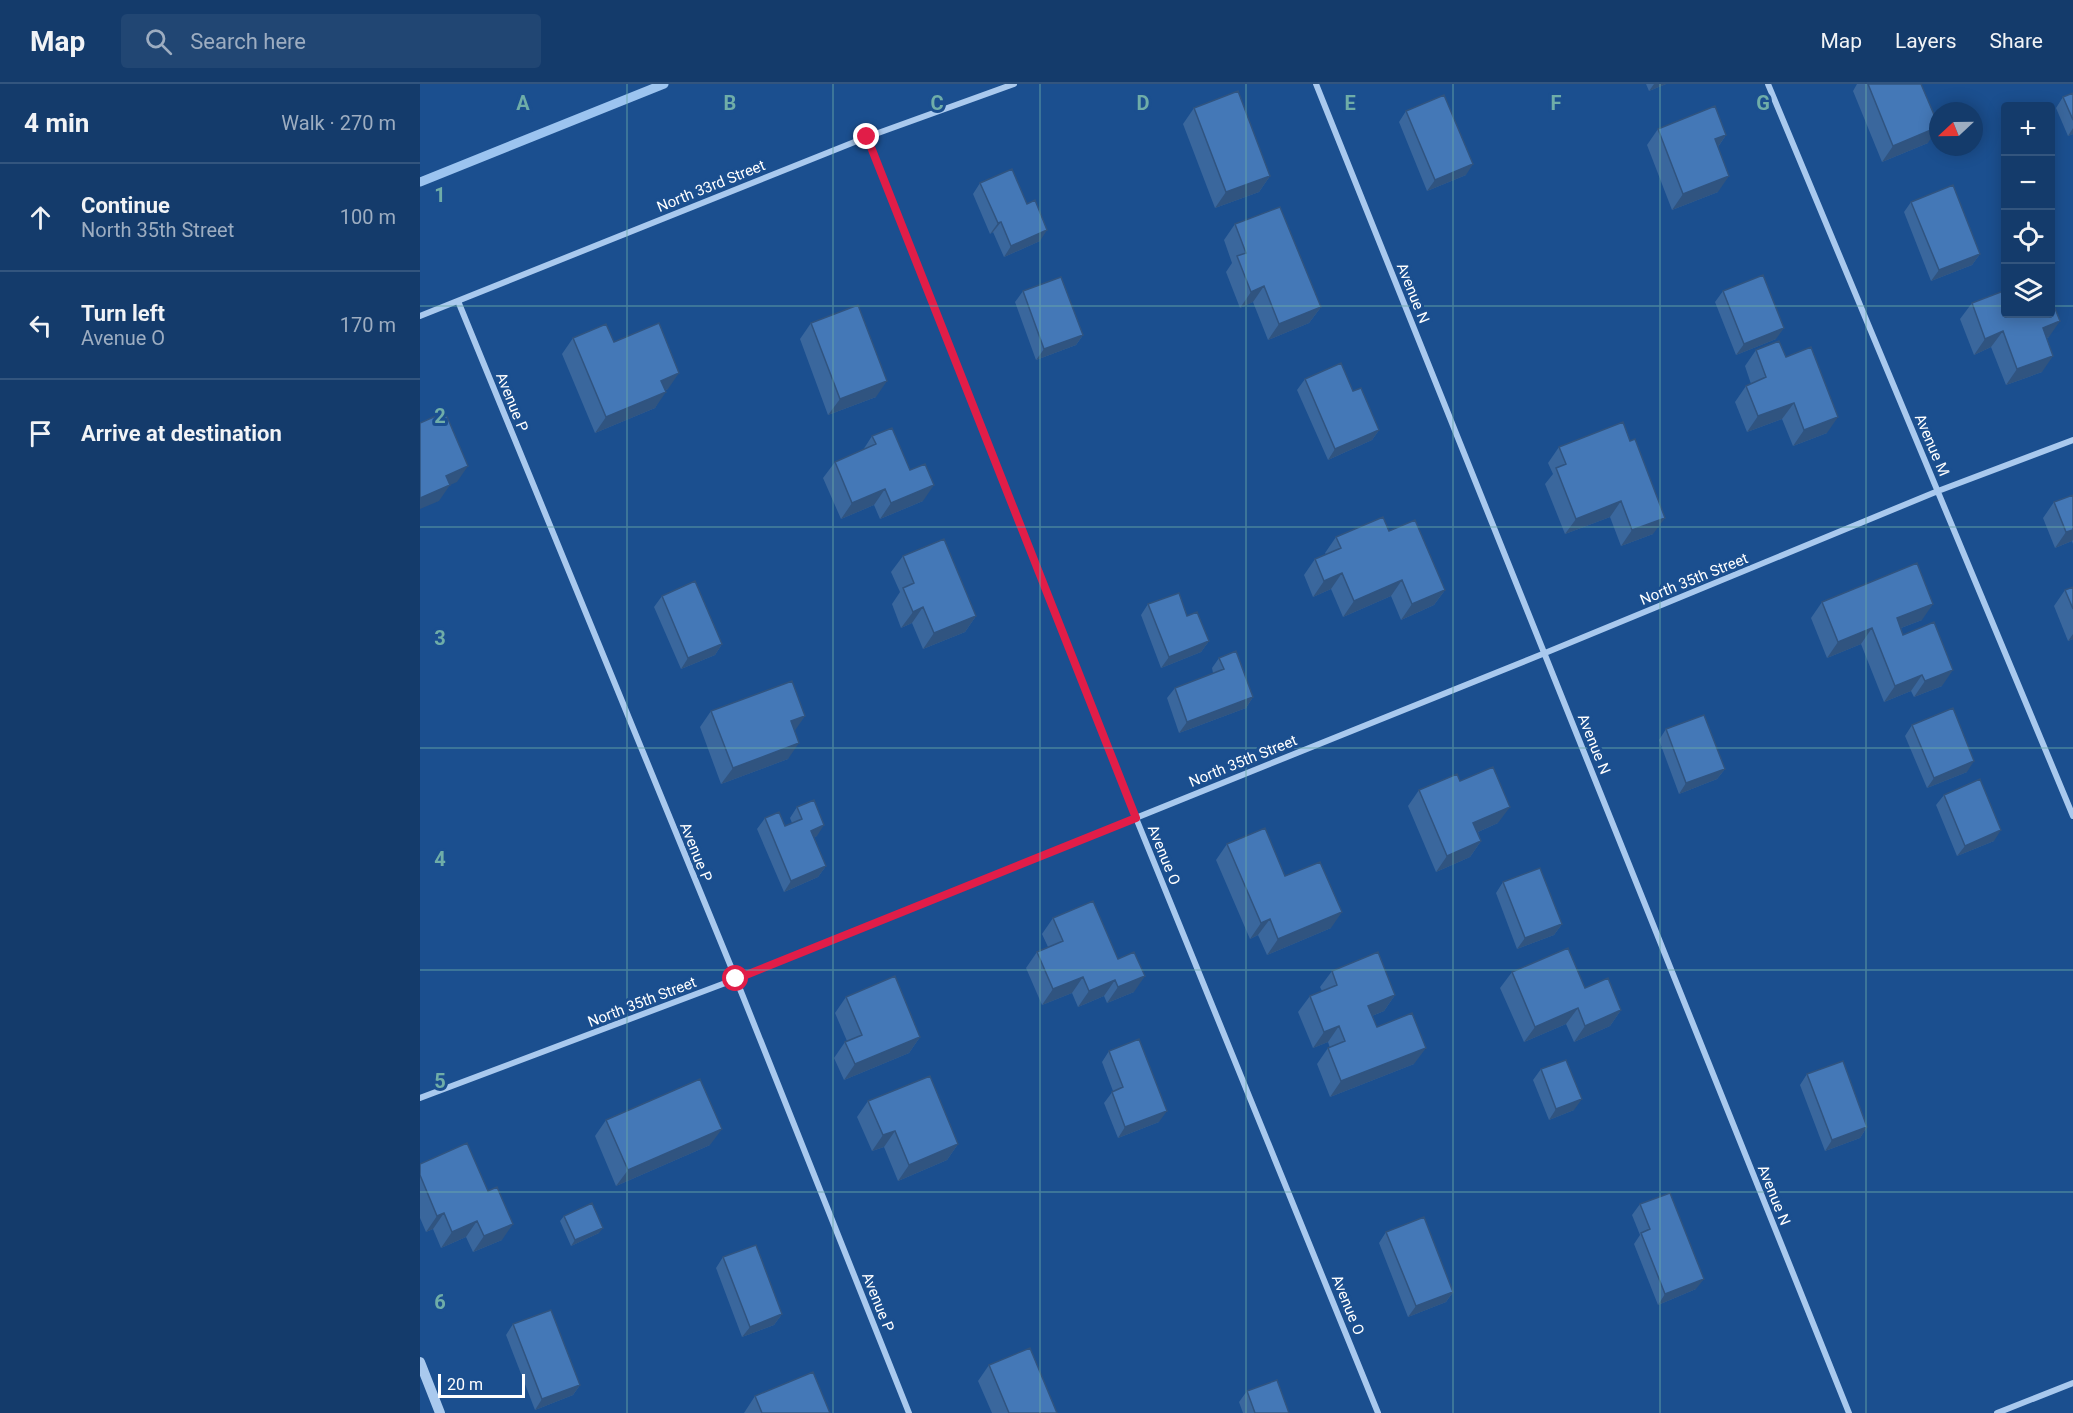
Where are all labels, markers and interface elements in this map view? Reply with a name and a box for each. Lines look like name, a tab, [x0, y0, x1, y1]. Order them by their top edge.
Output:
search box	[121, 14, 541, 68]
text: Map	[30, 25, 85, 58]
icon: search	[142, 25, 175, 58]
text: Search here	[190, 29, 306, 54]
text: Map	[1820, 29, 1862, 53]
text: Layers	[1895, 29, 1956, 53]
text: Share	[1989, 29, 2043, 53]
text: A	[516, 91, 530, 115]
text: B	[724, 91, 736, 115]
text: C	[930, 91, 944, 115]
text: D	[1137, 91, 1150, 115]
text: E	[1344, 91, 1356, 115]
text: F	[1551, 91, 1562, 115]
text: G	[1756, 91, 1770, 115]
north arrow	[1929, 102, 1983, 156]
map controls	[2001, 102, 2055, 318]
button: +	[2001, 102, 2055, 156]
text: 4 min	[24, 108, 89, 138]
text: Walk · 270 m	[281, 111, 396, 135]
route end	[853, 123, 879, 149]
street label: North 33rd Street	[654, 156, 768, 216]
button: −	[2001, 156, 2055, 210]
text: 1	[434, 183, 446, 207]
text: Continue	[81, 193, 170, 218]
icon: ahead	[24, 201, 57, 234]
text: 100 m	[340, 205, 396, 229]
button: locate	[2001, 210, 2055, 264]
text: North 35th Street	[81, 218, 234, 242]
street label: Avenue N	[1393, 260, 1433, 326]
button: layers	[2001, 264, 2055, 318]
text: Turn left	[81, 301, 165, 326]
icon: left	[24, 309, 57, 342]
text: 170 m	[340, 313, 396, 337]
text: Avenue O	[81, 326, 165, 350]
street label: Avenue P	[492, 370, 532, 434]
text: 2	[434, 404, 446, 428]
street label: Avenue M	[1911, 411, 1953, 479]
icon: arrive	[24, 417, 57, 450]
text: Arrive at destination	[81, 421, 282, 446]
street label: North 35th Street	[1637, 549, 1751, 609]
text: 3	[434, 626, 446, 650]
street label: Avenue N	[1574, 711, 1614, 777]
street label: North 35th Street	[1186, 731, 1300, 791]
street label: Avenue P	[676, 820, 716, 884]
street label: Avenue O	[1144, 822, 1184, 888]
text: 4	[434, 847, 446, 871]
route start	[722, 965, 748, 991]
street label: North 35th Street	[585, 973, 699, 1031]
text: 5	[434, 1069, 446, 1093]
street label: Avenue N	[1754, 1162, 1794, 1228]
street label: Avenue P	[858, 1270, 898, 1334]
street label: Avenue O	[1328, 1272, 1368, 1338]
text: 6	[434, 1290, 446, 1314]
scale bar	[438, 1371, 525, 1398]
text: 20 m	[447, 1375, 483, 1394]

